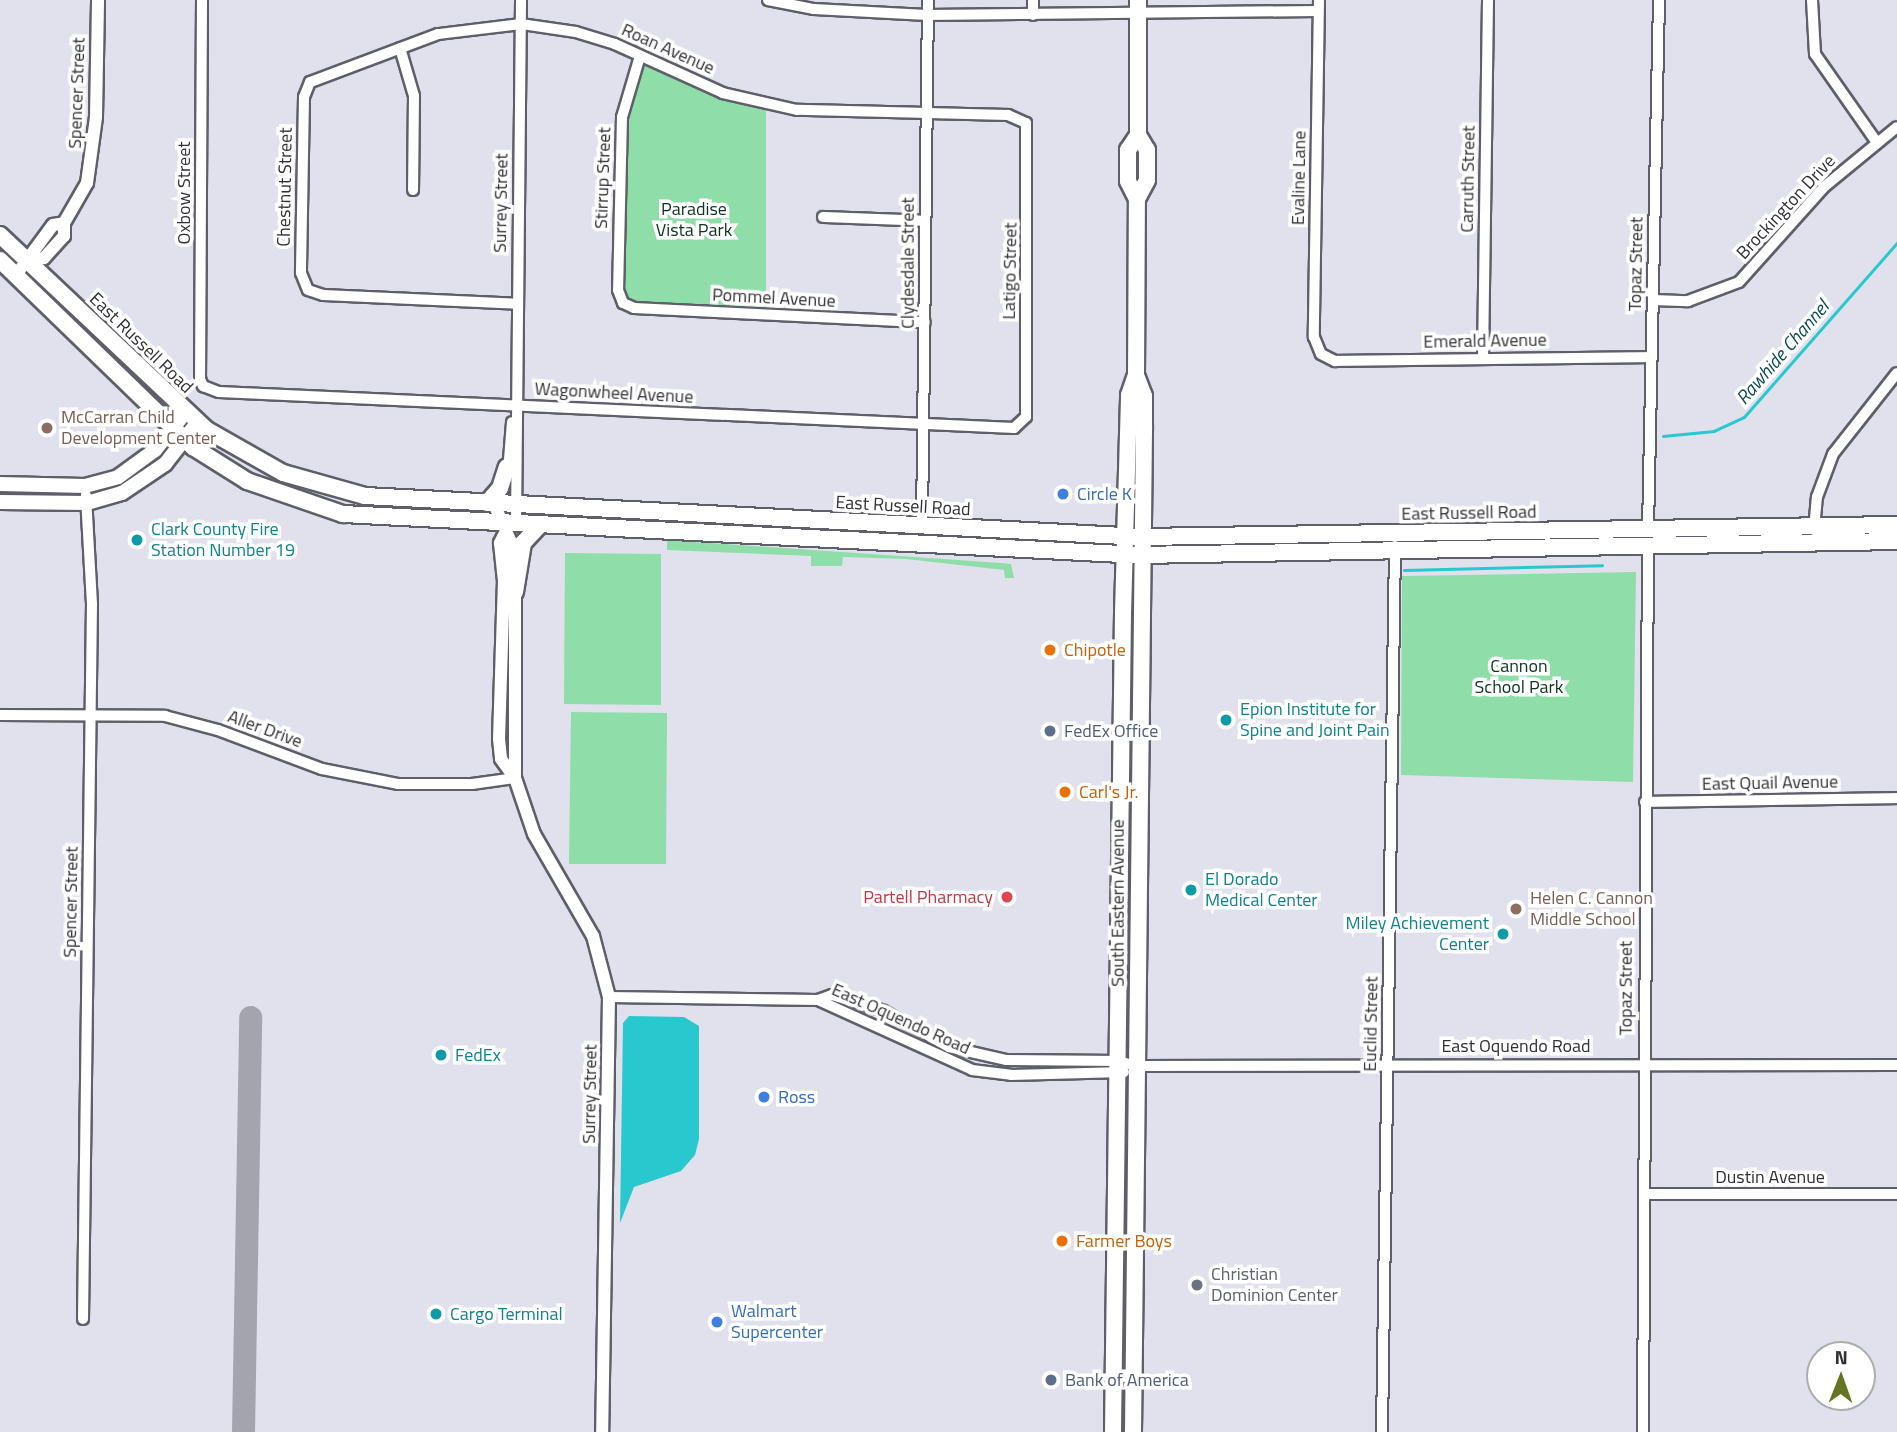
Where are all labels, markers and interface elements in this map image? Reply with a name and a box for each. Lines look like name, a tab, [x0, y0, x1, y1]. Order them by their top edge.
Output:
street label: Roan Avenue	[618, 19, 718, 79]
street label: Spencer Street	[64, 37, 90, 149]
street label: Carruth Street	[1456, 125, 1480, 233]
street label: Chestnut Street	[273, 127, 297, 247]
street label: Stirrup Street	[590, 127, 616, 229]
street label: Evaline Lane	[1287, 131, 1311, 225]
street label: Oxbow Street	[173, 142, 195, 244]
street label: Brockington Drive	[1732, 150, 1840, 264]
street label: Surrey Street	[489, 153, 513, 253]
street label: Clydesdale Street	[897, 197, 919, 329]
park label: Paradise Vista Park	[656, 199, 732, 242]
street label: Topaz Street	[1624, 217, 1648, 311]
street label: Latigo Street	[998, 222, 1022, 320]
street label: Pommel Avenue	[712, 284, 836, 312]
street label: East Russell Road	[85, 288, 197, 398]
water label: Rawhide Channel	[1731, 295, 1833, 409]
street label: Emerald Avenue	[1423, 329, 1547, 353]
street label: Wagonwheel Avenue	[534, 378, 694, 408]
place label: McCarran Child Development Center	[61, 407, 216, 450]
marker: McCarran Child Development Center	[39, 420, 55, 436]
place label: Circle K	[1077, 483, 1132, 505]
marker: Circle K	[1055, 486, 1071, 502]
street label: East Russell Road	[835, 492, 971, 520]
street label: East Russell Road	[1401, 501, 1537, 525]
place label: Clark County Fire Station Number 19	[151, 519, 295, 562]
marker: Clark County Fire Station Number 19	[129, 532, 145, 548]
place label: Chipotle	[1064, 639, 1126, 661]
marker: Chipotle	[1042, 642, 1058, 658]
park label: Cannon School Park	[1475, 656, 1563, 698]
place label: Epion Institute for Spine and Joint Pain	[1240, 699, 1390, 742]
street label: Aller Drive	[225, 706, 305, 752]
marker: Epion Institute for Spine and Joint Pain	[1218, 712, 1234, 728]
place label: FedEx Office	[1064, 720, 1158, 742]
marker: FedEx Office	[1042, 723, 1058, 739]
street label: East Quail Avenue	[1702, 771, 1838, 795]
place label: Carl's Jr.	[1079, 781, 1139, 803]
marker: Carl's Jr.	[1057, 784, 1073, 800]
street label: South Eastern Avenue	[1107, 819, 1129, 987]
street label: Spencer Street	[59, 846, 83, 958]
place label: El Dorado Medical Center	[1205, 869, 1318, 912]
marker: El Dorado Medical Center	[1183, 882, 1199, 898]
place label: Partell Pharmacy	[863, 886, 993, 908]
place label: Helen C. Cannon Middle School	[1530, 888, 1653, 930]
marker: Partell Pharmacy	[999, 889, 1015, 905]
marker: Helen C. Cannon Middle School	[1508, 901, 1524, 917]
place label: Miley Achievement Center	[1346, 913, 1489, 956]
marker: Miley Achievement Center	[1495, 926, 1511, 942]
street label: Topaz Street	[1615, 941, 1637, 1035]
street label: Euclid Street	[1359, 976, 1383, 1072]
street label: East Oquendo Road	[828, 979, 974, 1059]
street label: East Oquendo Road	[1441, 1035, 1591, 1057]
place label: FedEx	[455, 1044, 501, 1066]
street label: Surrey Street	[578, 1044, 602, 1144]
marker: FedEx	[433, 1047, 449, 1063]
place label: Ross	[778, 1086, 815, 1108]
marker: Ross	[756, 1089, 772, 1105]
street label: Dustin Avenue	[1715, 1166, 1825, 1188]
place label: Farmer Boys	[1076, 1230, 1172, 1252]
marker: Farmer Boys	[1054, 1233, 1070, 1249]
place label: Christian Dominion Center	[1211, 1264, 1338, 1306]
marker: Christian Dominion Center	[1189, 1277, 1205, 1293]
place label: Walmart Supercenter	[731, 1301, 823, 1344]
place label: Cargo Terminal	[450, 1303, 563, 1325]
marker: Cargo Terminal	[428, 1306, 444, 1322]
marker: Walmart Supercenter	[709, 1314, 725, 1330]
north arrow	[1806, 1341, 1876, 1411]
text: N	[1834, 1342, 1848, 1371]
place label: Bank of America	[1065, 1369, 1189, 1391]
marker: Bank of America	[1043, 1372, 1059, 1388]

